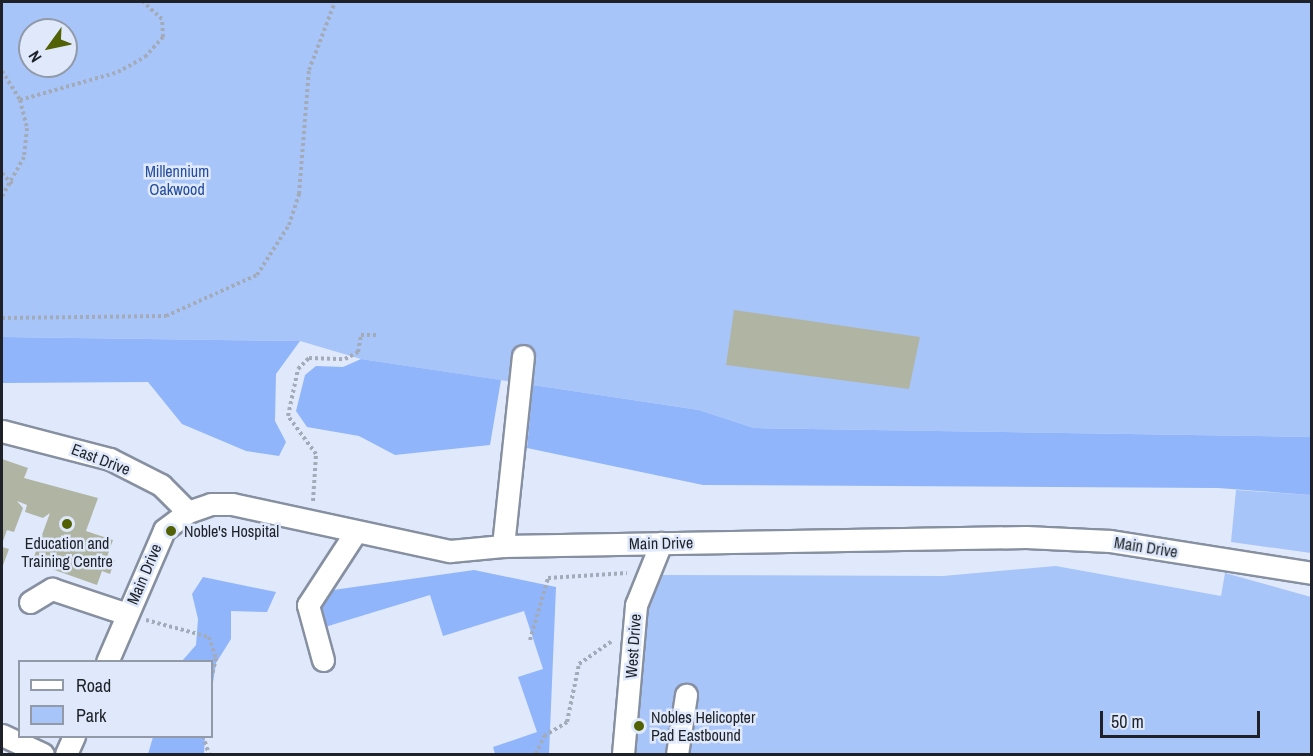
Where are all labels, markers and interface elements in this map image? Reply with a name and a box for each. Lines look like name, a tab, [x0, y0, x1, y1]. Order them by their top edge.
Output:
north arrow	[18, 18, 78, 78]
text: N	[23, 47, 46, 67]
park label: Millennium Oakwood	[145, 161, 209, 199]
street label: East Drive	[69, 439, 133, 479]
marker: Education and Training Centre	[60, 517, 74, 531]
place label: Noble's Hospital	[184, 521, 279, 541]
marker: Noble's Hospital	[162, 522, 180, 540]
street label: Main Drive	[1113, 532, 1179, 562]
place label: Education and Training Centre	[21, 533, 113, 571]
street label: Main Drive	[629, 533, 693, 553]
street label: Main Drive	[123, 541, 165, 607]
street label: West Drive	[621, 613, 645, 679]
legend	[18, 660, 213, 738]
text: Road	[76, 673, 111, 698]
scale bar	[1103, 699, 1264, 737]
text: Park	[76, 703, 106, 728]
place label: Nobles Helicopter Pad Eastbound	[651, 707, 755, 745]
text: 50 m	[1111, 709, 1144, 734]
marker: Nobles Helicopter Pad Eastbound	[632, 719, 646, 733]

